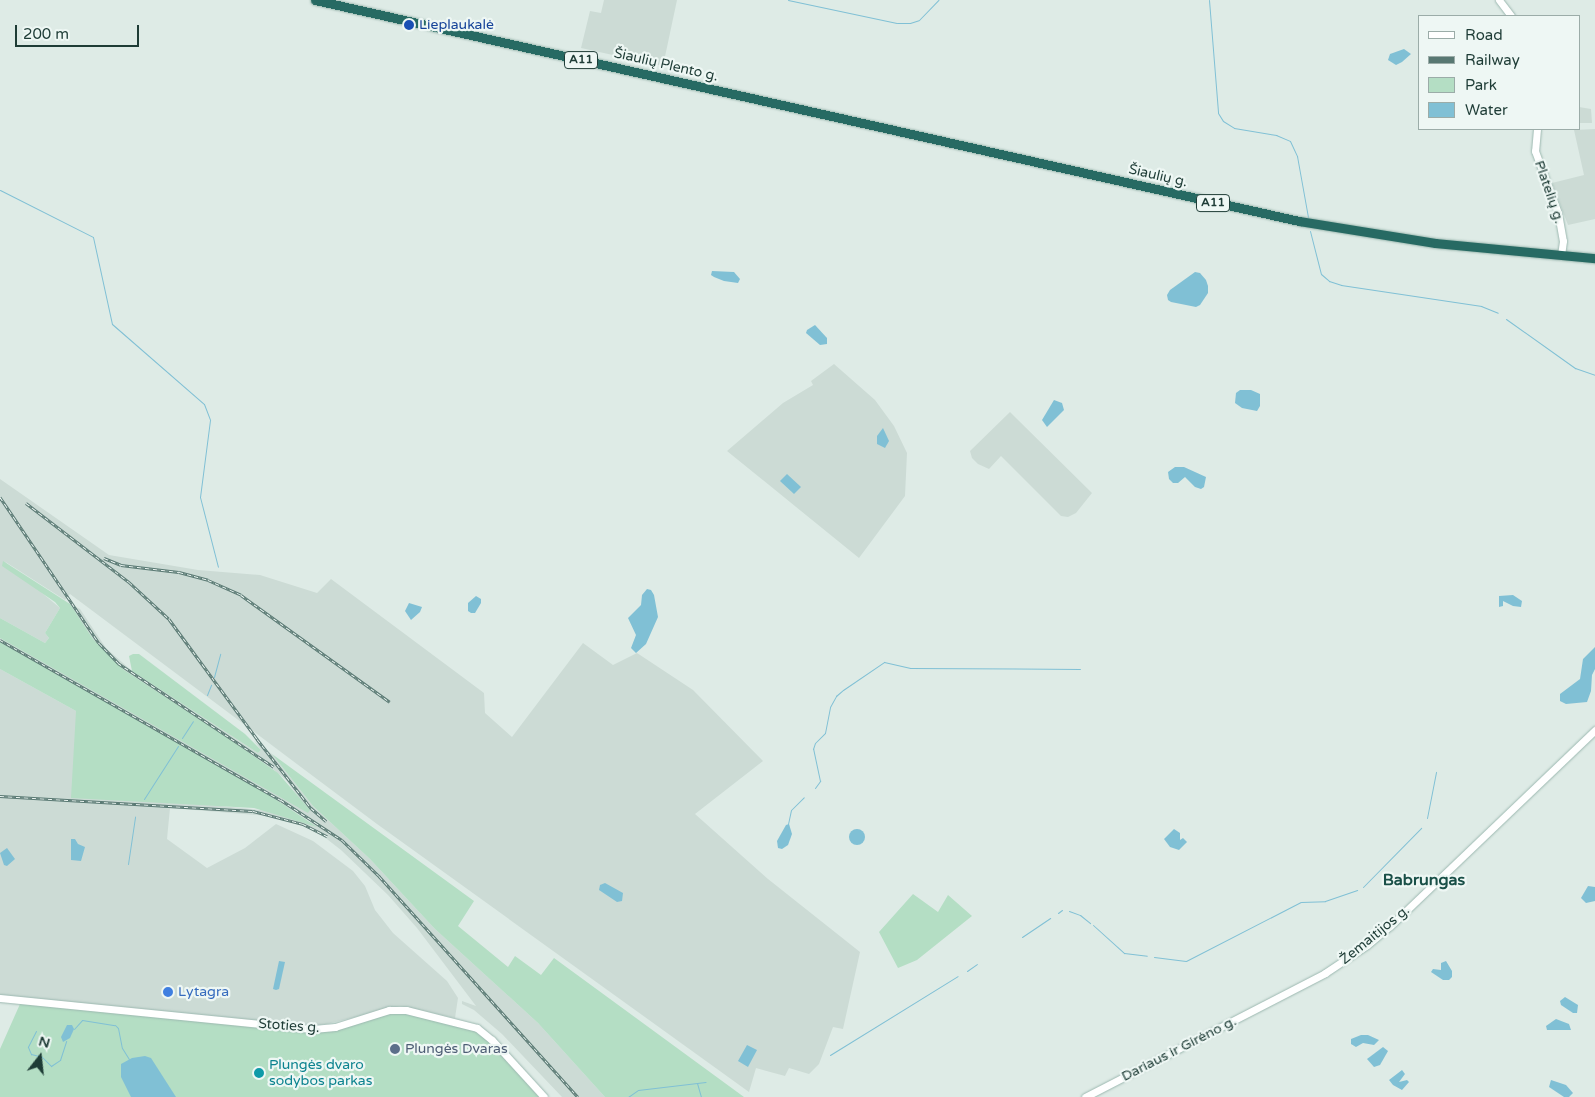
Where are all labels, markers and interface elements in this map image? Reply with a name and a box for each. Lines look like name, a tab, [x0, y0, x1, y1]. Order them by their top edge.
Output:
scale bar	[18, 15, 141, 47]
legend	[1418, 15, 1580, 130]
place label: Lieplaukalė	[419, 17, 494, 33]
marker: Lieplaukalė	[403, 19, 415, 31]
text: 200 m	[23, 25, 69, 43]
text: Road	[1465, 26, 1503, 44]
street label: Šiaulių Plento g.	[612, 45, 720, 85]
road number: A11	[564, 50, 598, 70]
text: Railway	[1465, 51, 1520, 69]
text: Park	[1465, 76, 1497, 94]
text: Water	[1465, 101, 1508, 119]
street label: Platelių g.	[1530, 158, 1568, 226]
street label: Šiaulių g.	[1127, 161, 1189, 191]
road number: A11	[1196, 194, 1230, 212]
district label: Babrungas	[1383, 870, 1465, 890]
street label: Žemaitijos g.	[1337, 902, 1413, 968]
place label: Lytagra	[178, 984, 229, 1000]
marker: Lytagra	[162, 986, 174, 998]
street label: Dariaus ir Girėno g.	[1119, 1013, 1239, 1085]
street label: Stoties g.	[258, 1015, 320, 1037]
north arrow	[15, 1032, 65, 1082]
text: N	[37, 1032, 52, 1052]
place label: Plungės Dvaras	[405, 1041, 508, 1057]
marker: Plungės Dvaras	[389, 1043, 401, 1055]
place label: Plungės dvaro sodybos parkas	[269, 1057, 372, 1090]
marker: Plungės dvaro sodybos parkas	[253, 1067, 265, 1079]

